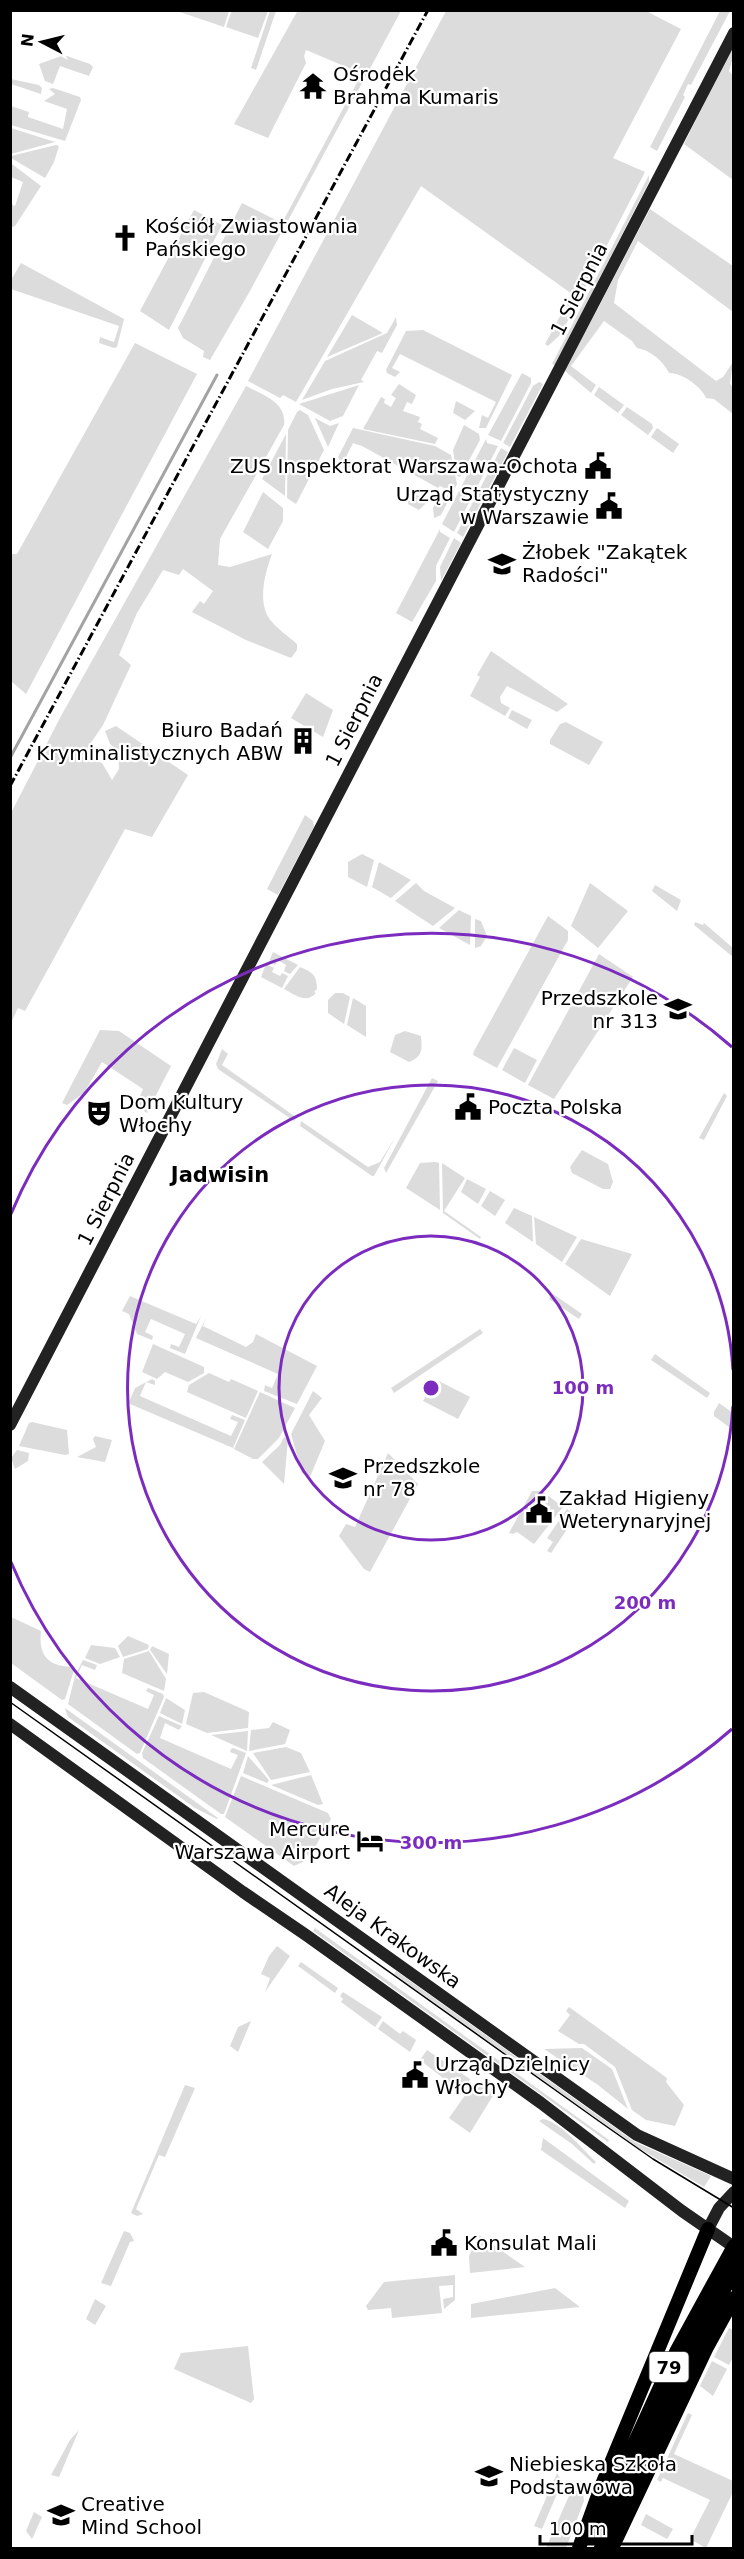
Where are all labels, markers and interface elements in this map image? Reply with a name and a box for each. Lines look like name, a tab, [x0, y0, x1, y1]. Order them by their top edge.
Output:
north arrow	[12, 12, 72, 72]
text: N	[17, 32, 38, 48]
place label: Ośrodek Brahma Kumaris	[333, 62, 499, 109]
temple icon: Ośrodek Brahma Kumaris	[298, 71, 328, 101]
place label: Kościół Zwiastowania Pańskiego	[145, 214, 358, 261]
church icon: Kościół Zwiastowania Pańskiego	[110, 223, 140, 253]
street label: 1 Sierpnia	[545, 239, 613, 339]
public building icon: ZUS Inspektorat Warszawa-Ochota	[583, 451, 613, 481]
place label: ZUS Inspektorat Warszawa-Ochota	[230, 454, 578, 478]
place label: Urząd Statystyczny w Warszawie	[396, 482, 589, 529]
public building icon: Urząd Statystyczny w Warszawie	[594, 491, 624, 521]
place label: Żłobek "Zakątek Radości"	[522, 540, 688, 587]
school or university icon: Żłobek "Zakątek Radości"	[487, 549, 517, 579]
street label: 1 Sierpnia	[320, 670, 388, 770]
place label: Biuro Badań Kryminalistycznych ABW	[36, 718, 283, 765]
building icon: Biuro Badań Kryminalistycznych ABW	[288, 726, 318, 756]
place label: Przedszkole nr 313	[541, 986, 658, 1033]
school or university icon: Przedszkole nr 313	[663, 994, 693, 1024]
place label: Dom Kultury Włochy	[119, 1090, 244, 1137]
public building icon: Poczta Polska	[453, 1092, 483, 1122]
place label: Poczta Polska	[488, 1095, 623, 1119]
theatre icon: Dom Kultury Włochy	[84, 1098, 114, 1128]
street label: 1 Sierpnia	[72, 1149, 140, 1249]
district label: Jadwisin	[169, 1163, 269, 1187]
text: 100 m	[552, 1377, 614, 1398]
centre of rings	[421, 1378, 441, 1398]
place label: Przedszkole nr 78	[363, 1454, 480, 1501]
school or university icon: Przedszkole nr 78	[328, 1463, 358, 1493]
place label: Zakład Higieny Weterynaryjnej	[559, 1486, 711, 1533]
public building icon: Zakład Higieny Weterynaryjnej	[524, 1495, 554, 1525]
text: 200 m	[614, 1592, 676, 1613]
place label: Mercure Warszawa Airport	[174, 1817, 350, 1864]
hotel icon: Mercure Warszawa Airport	[355, 1826, 385, 1856]
text: 300 m	[400, 1832, 462, 1853]
street label: Aleja Krakowska	[320, 1878, 466, 1994]
place label: Urząd Dzielnicy Włochy	[435, 2052, 590, 2099]
public building icon: Urząd Dzielnicy Włochy	[400, 2060, 430, 2090]
public building icon: Konsulat Mali	[429, 2228, 459, 2258]
place label: Konsulat Mali	[464, 2231, 597, 2255]
road number: 79	[650, 2352, 688, 2382]
place label: Niebieska Szkoła Podstawowa	[509, 2452, 677, 2499]
school or university icon: Niebieska Szkoła Podstawowa	[474, 2461, 504, 2491]
place label: Creative Mind School	[81, 2492, 202, 2539]
school or university icon: Creative Mind School	[46, 2500, 76, 2530]
scale bar	[540, 2508, 692, 2546]
text: 100 m	[549, 2518, 607, 2539]

